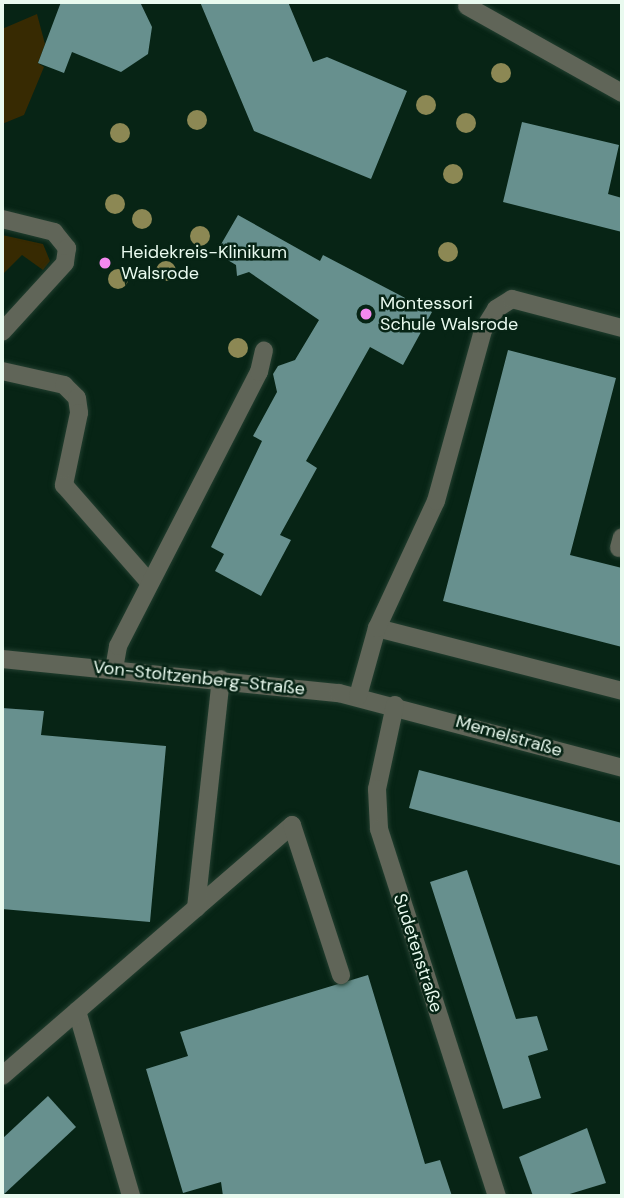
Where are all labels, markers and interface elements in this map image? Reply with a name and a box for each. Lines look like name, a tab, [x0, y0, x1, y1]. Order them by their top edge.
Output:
place label: Heidekreis-Klinikum Walsrode	[121, 242, 287, 284]
marker: Heidekreis-Klinikum Walsrode	[95, 253, 115, 273]
place label: Montessori Schule Walsrode	[380, 293, 518, 336]
marker: Montessori Schule Walsrode	[358, 306, 374, 322]
street label: Von-Stoltzenberg-Straße	[92, 656, 306, 700]
street label: Memelstraße	[453, 711, 565, 761]
street label: Sudetenstraße	[389, 891, 447, 1015]

